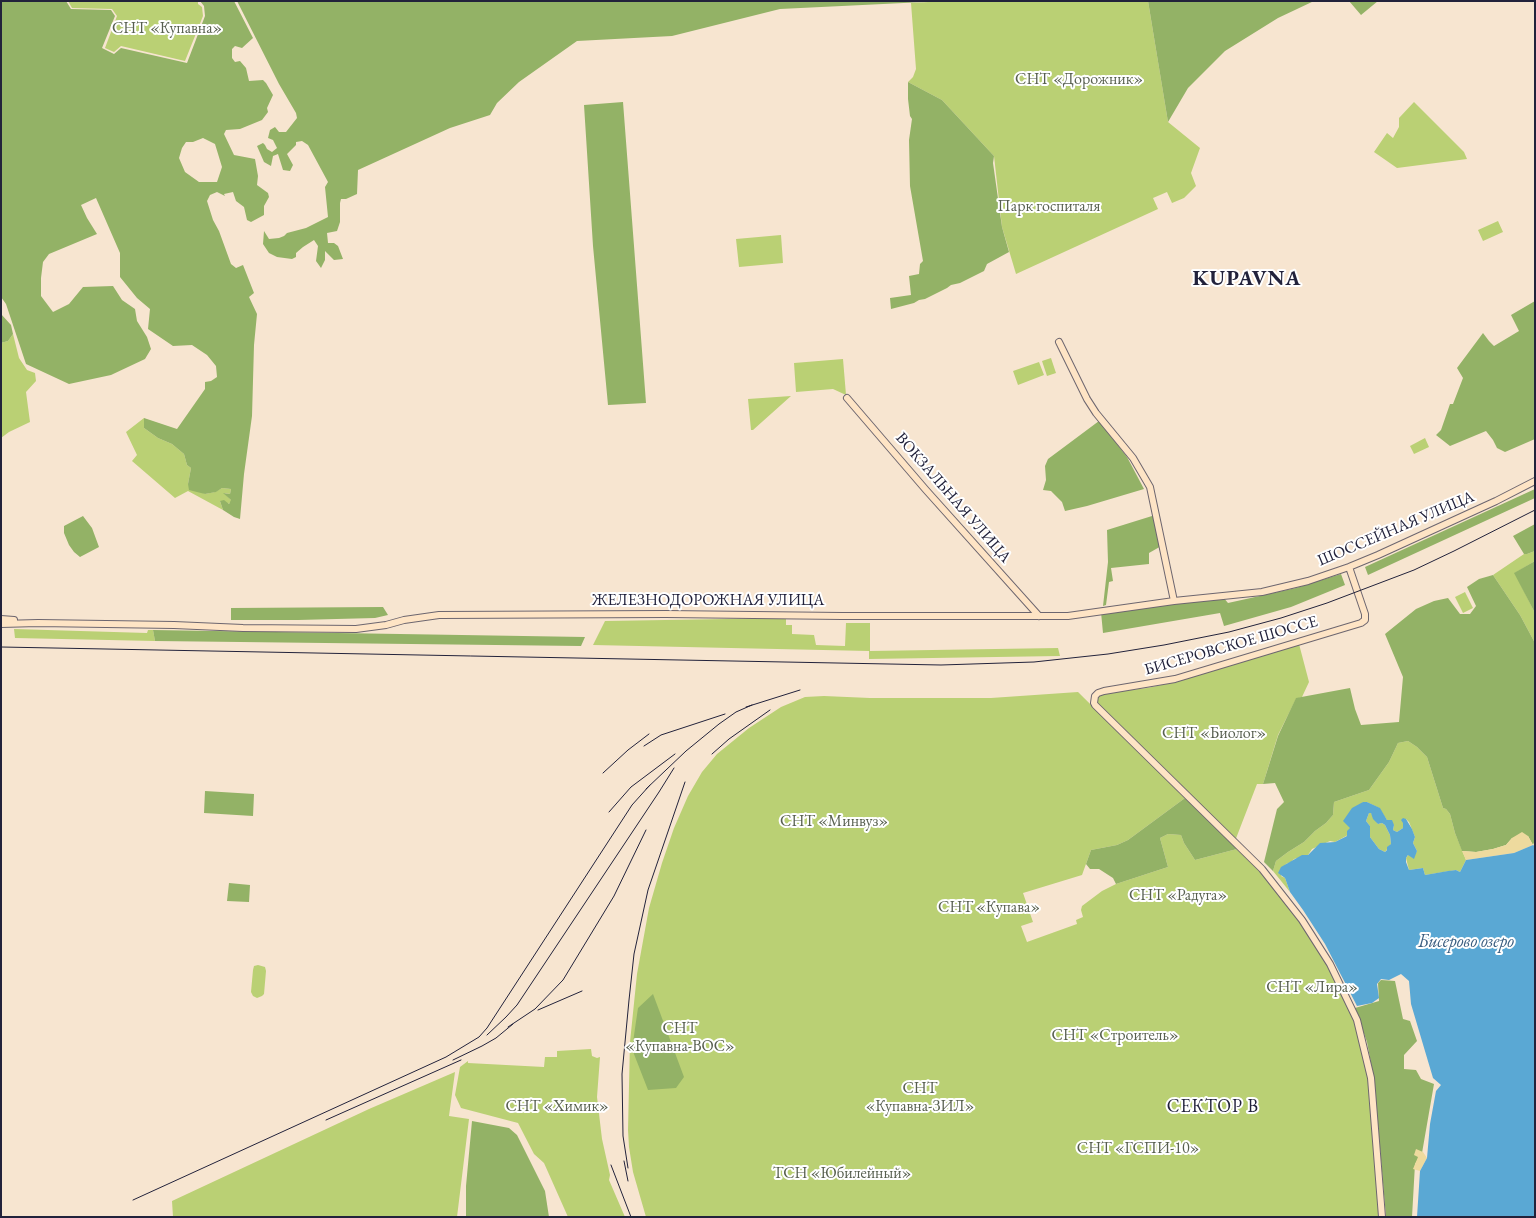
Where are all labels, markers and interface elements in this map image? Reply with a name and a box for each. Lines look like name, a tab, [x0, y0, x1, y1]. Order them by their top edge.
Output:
park label: СНТ «Купавна»	[112, 19, 222, 39]
park label: СНТ «Дорожник»	[1015, 70, 1143, 90]
park label: Парк госпиталя	[998, 197, 1100, 217]
district label: KUPAVNA	[1192, 266, 1302, 292]
street label: ВОКЗАЛЬНАЯ УЛИЦА	[891, 429, 1015, 567]
street label: ШОССЕЙНАЯ УЛИЦА	[1315, 487, 1477, 571]
street label: ЖЕЛЕЗНОДОРОЖНАЯ УЛИЦА	[592, 591, 824, 611]
street label: БИСЕРОВСКОЕ ШОССЕ	[1142, 612, 1320, 680]
park label: СНТ «Биолог»	[1162, 724, 1266, 744]
park label: СНТ «Минвуз»	[780, 812, 888, 832]
park label: СНТ «Радуга»	[1129, 886, 1227, 906]
park label: СНТ «Купава»	[938, 898, 1040, 918]
water label: Бисерово озеро	[1418, 931, 1514, 953]
park label: СНТ «Лира»	[1266, 978, 1358, 998]
park label: СНТ «Купавна-ВОС»	[625, 1019, 735, 1057]
park label: СНТ «Строитель»	[1052, 1026, 1178, 1046]
park label: СНТ «Купавна-ЗИЛ»	[866, 1079, 974, 1117]
district label: СЕКТОР В	[1166, 1096, 1260, 1118]
park label: СНТ «Химик»	[505, 1097, 609, 1117]
park label: СНТ «ГСПИ-10»	[1077, 1139, 1199, 1159]
park label: ТСН «Юбилейный»	[773, 1164, 911, 1184]

